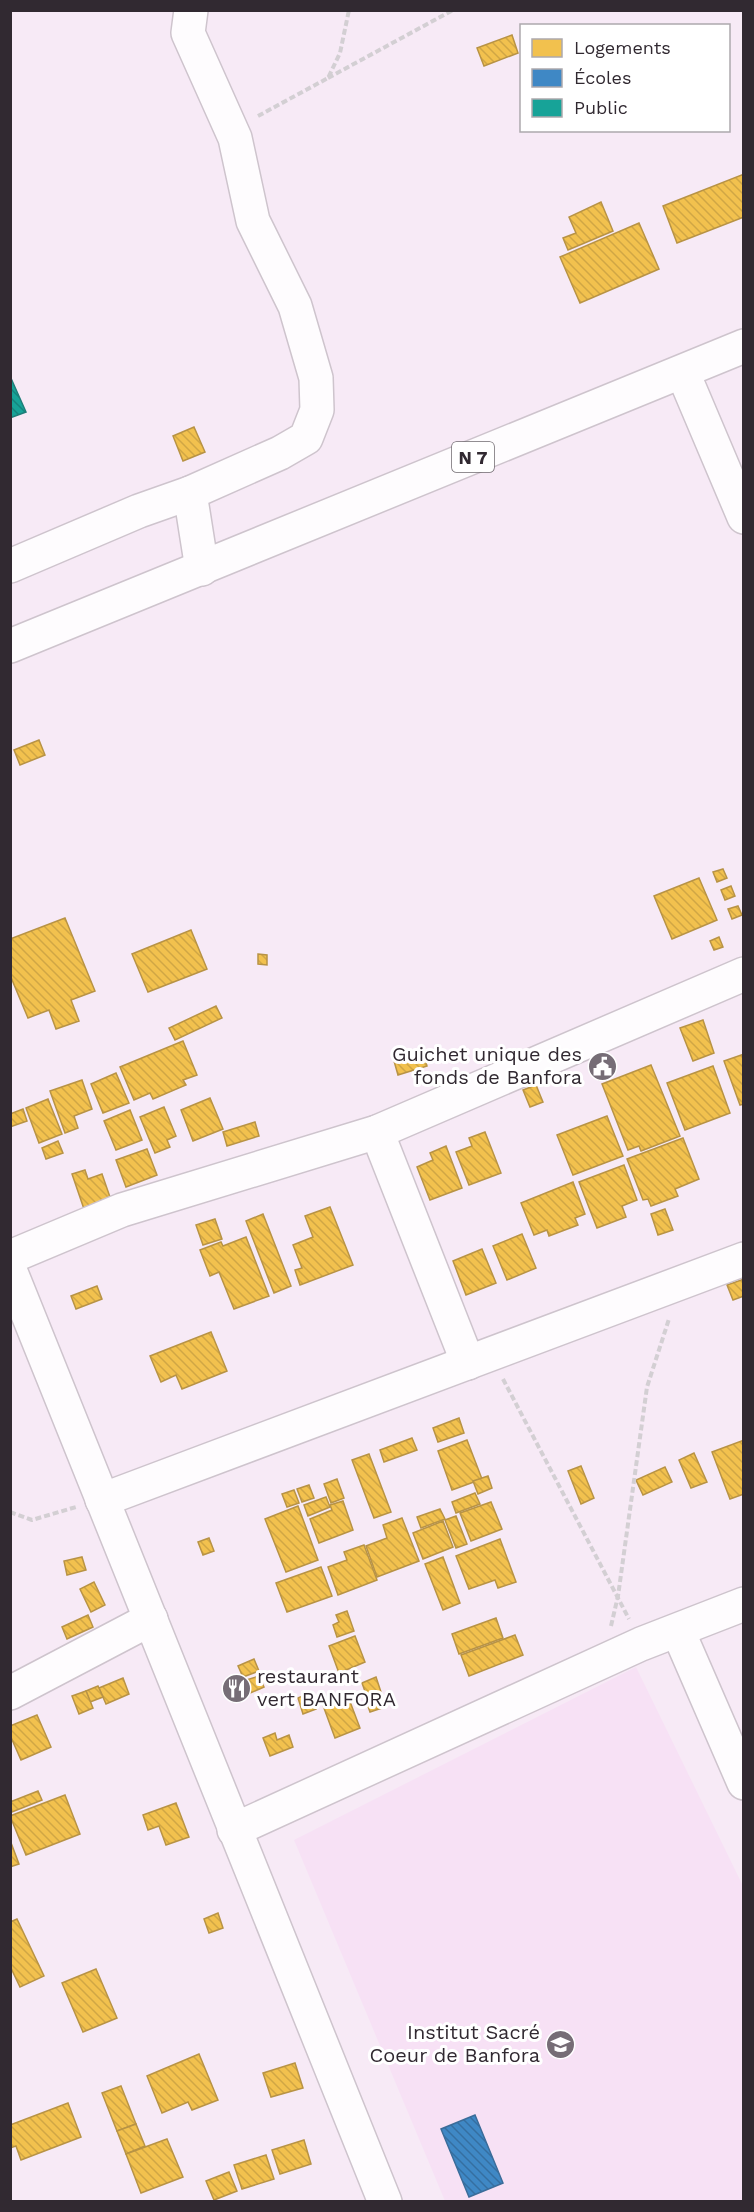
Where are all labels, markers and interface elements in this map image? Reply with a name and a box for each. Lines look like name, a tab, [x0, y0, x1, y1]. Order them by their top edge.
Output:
legend	[520, 24, 730, 132]
text: Logements	[574, 37, 671, 58]
text: Écoles	[574, 67, 631, 88]
text: Public	[574, 97, 628, 118]
road number: N 7	[452, 442, 494, 472]
place label: Guichet unique des fonds de Banfora	[392, 1042, 582, 1089]
public building icon: Guichet unique des fonds de Banfora	[587, 1050, 619, 1082]
place label: restaurant vert BANFORA	[257, 1664, 396, 1711]
restaurant icon: restaurant vert BANFORA	[220, 1672, 252, 1704]
place label: Institut Sacré Coeur de Banfora	[370, 2020, 540, 2067]
school or university icon: Institut Sacré Coeur de Banfora	[545, 2028, 577, 2060]

